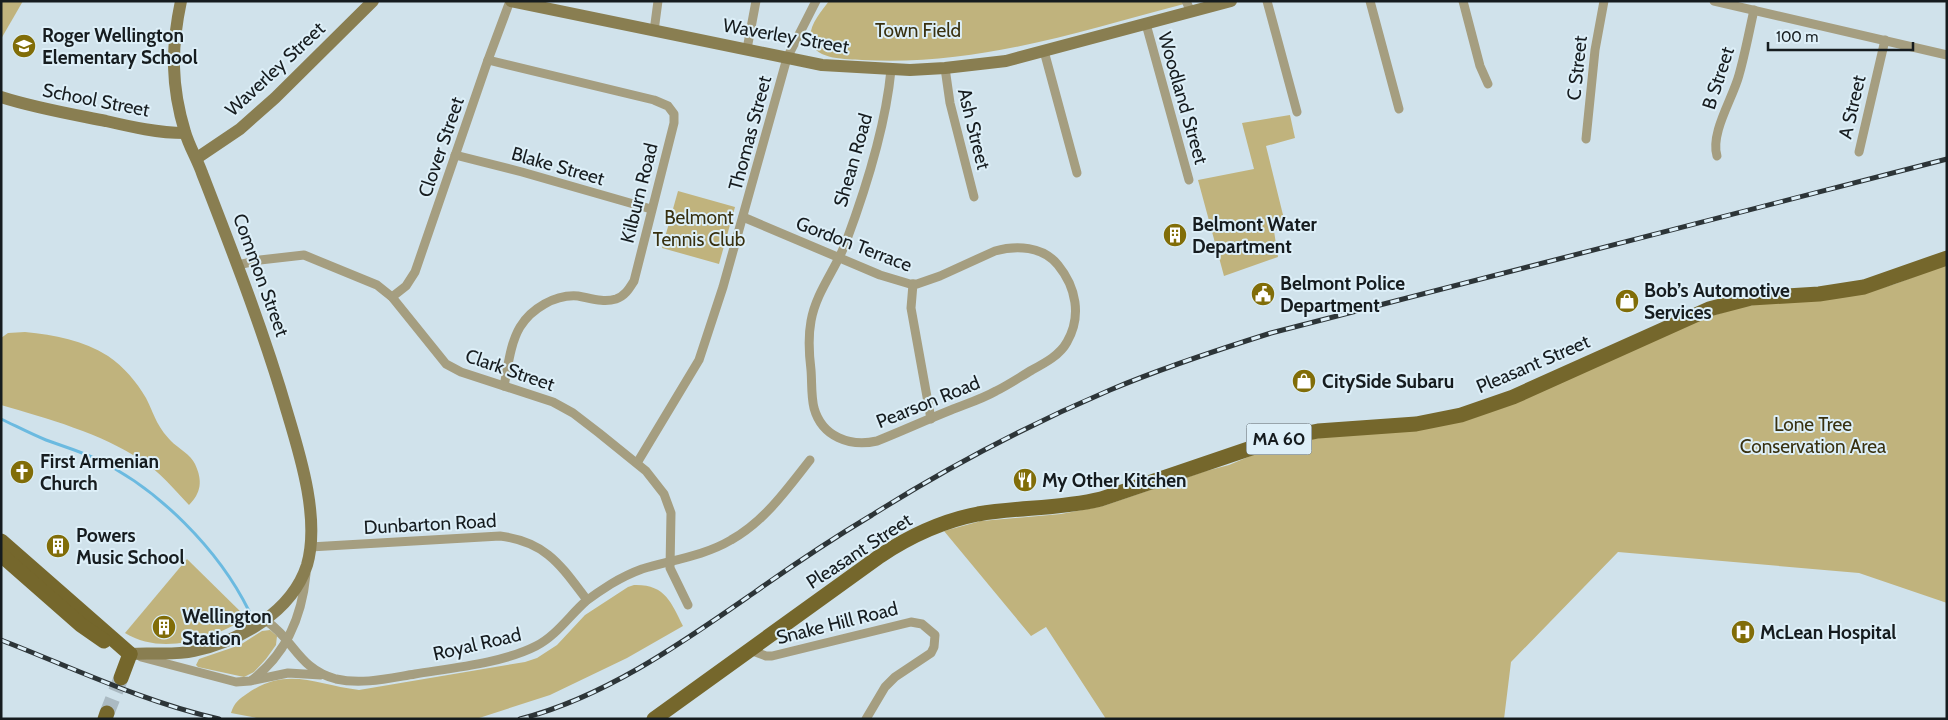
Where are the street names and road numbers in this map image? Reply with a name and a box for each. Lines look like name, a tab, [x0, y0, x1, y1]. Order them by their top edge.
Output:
street label: Waverley Street	[721, 14, 851, 59]
street label: Waverley Street	[220, 17, 330, 121]
street label: Woodland Street	[1153, 29, 1213, 167]
street label: C Street	[1562, 34, 1592, 101]
street label: B Street	[1697, 43, 1739, 112]
street label: A Street	[1834, 72, 1871, 141]
street label: Thomas Street	[724, 73, 776, 193]
street label: School Street	[41, 78, 152, 122]
street label: Ash Street	[953, 86, 995, 173]
street label: Clover Street	[413, 93, 469, 200]
street label: Shean Road	[829, 111, 877, 209]
street label: Kilburn Road	[615, 141, 663, 245]
street label: Blake Street	[509, 142, 608, 190]
street label: Common Street	[228, 210, 294, 340]
street label: Gordon Terrace	[793, 211, 915, 277]
street label: Pleasant Street	[1473, 330, 1594, 398]
street label: Clark Street	[462, 344, 558, 396]
street label: Pearson Road	[873, 371, 983, 433]
road number: MA 60	[1246, 424, 1312, 454]
street label: Pleasant Street	[802, 508, 916, 594]
street label: Dunbarton Road	[363, 509, 497, 539]
street label: Snake Hill Road	[774, 597, 900, 649]
street label: Royal Road	[431, 623, 523, 665]

